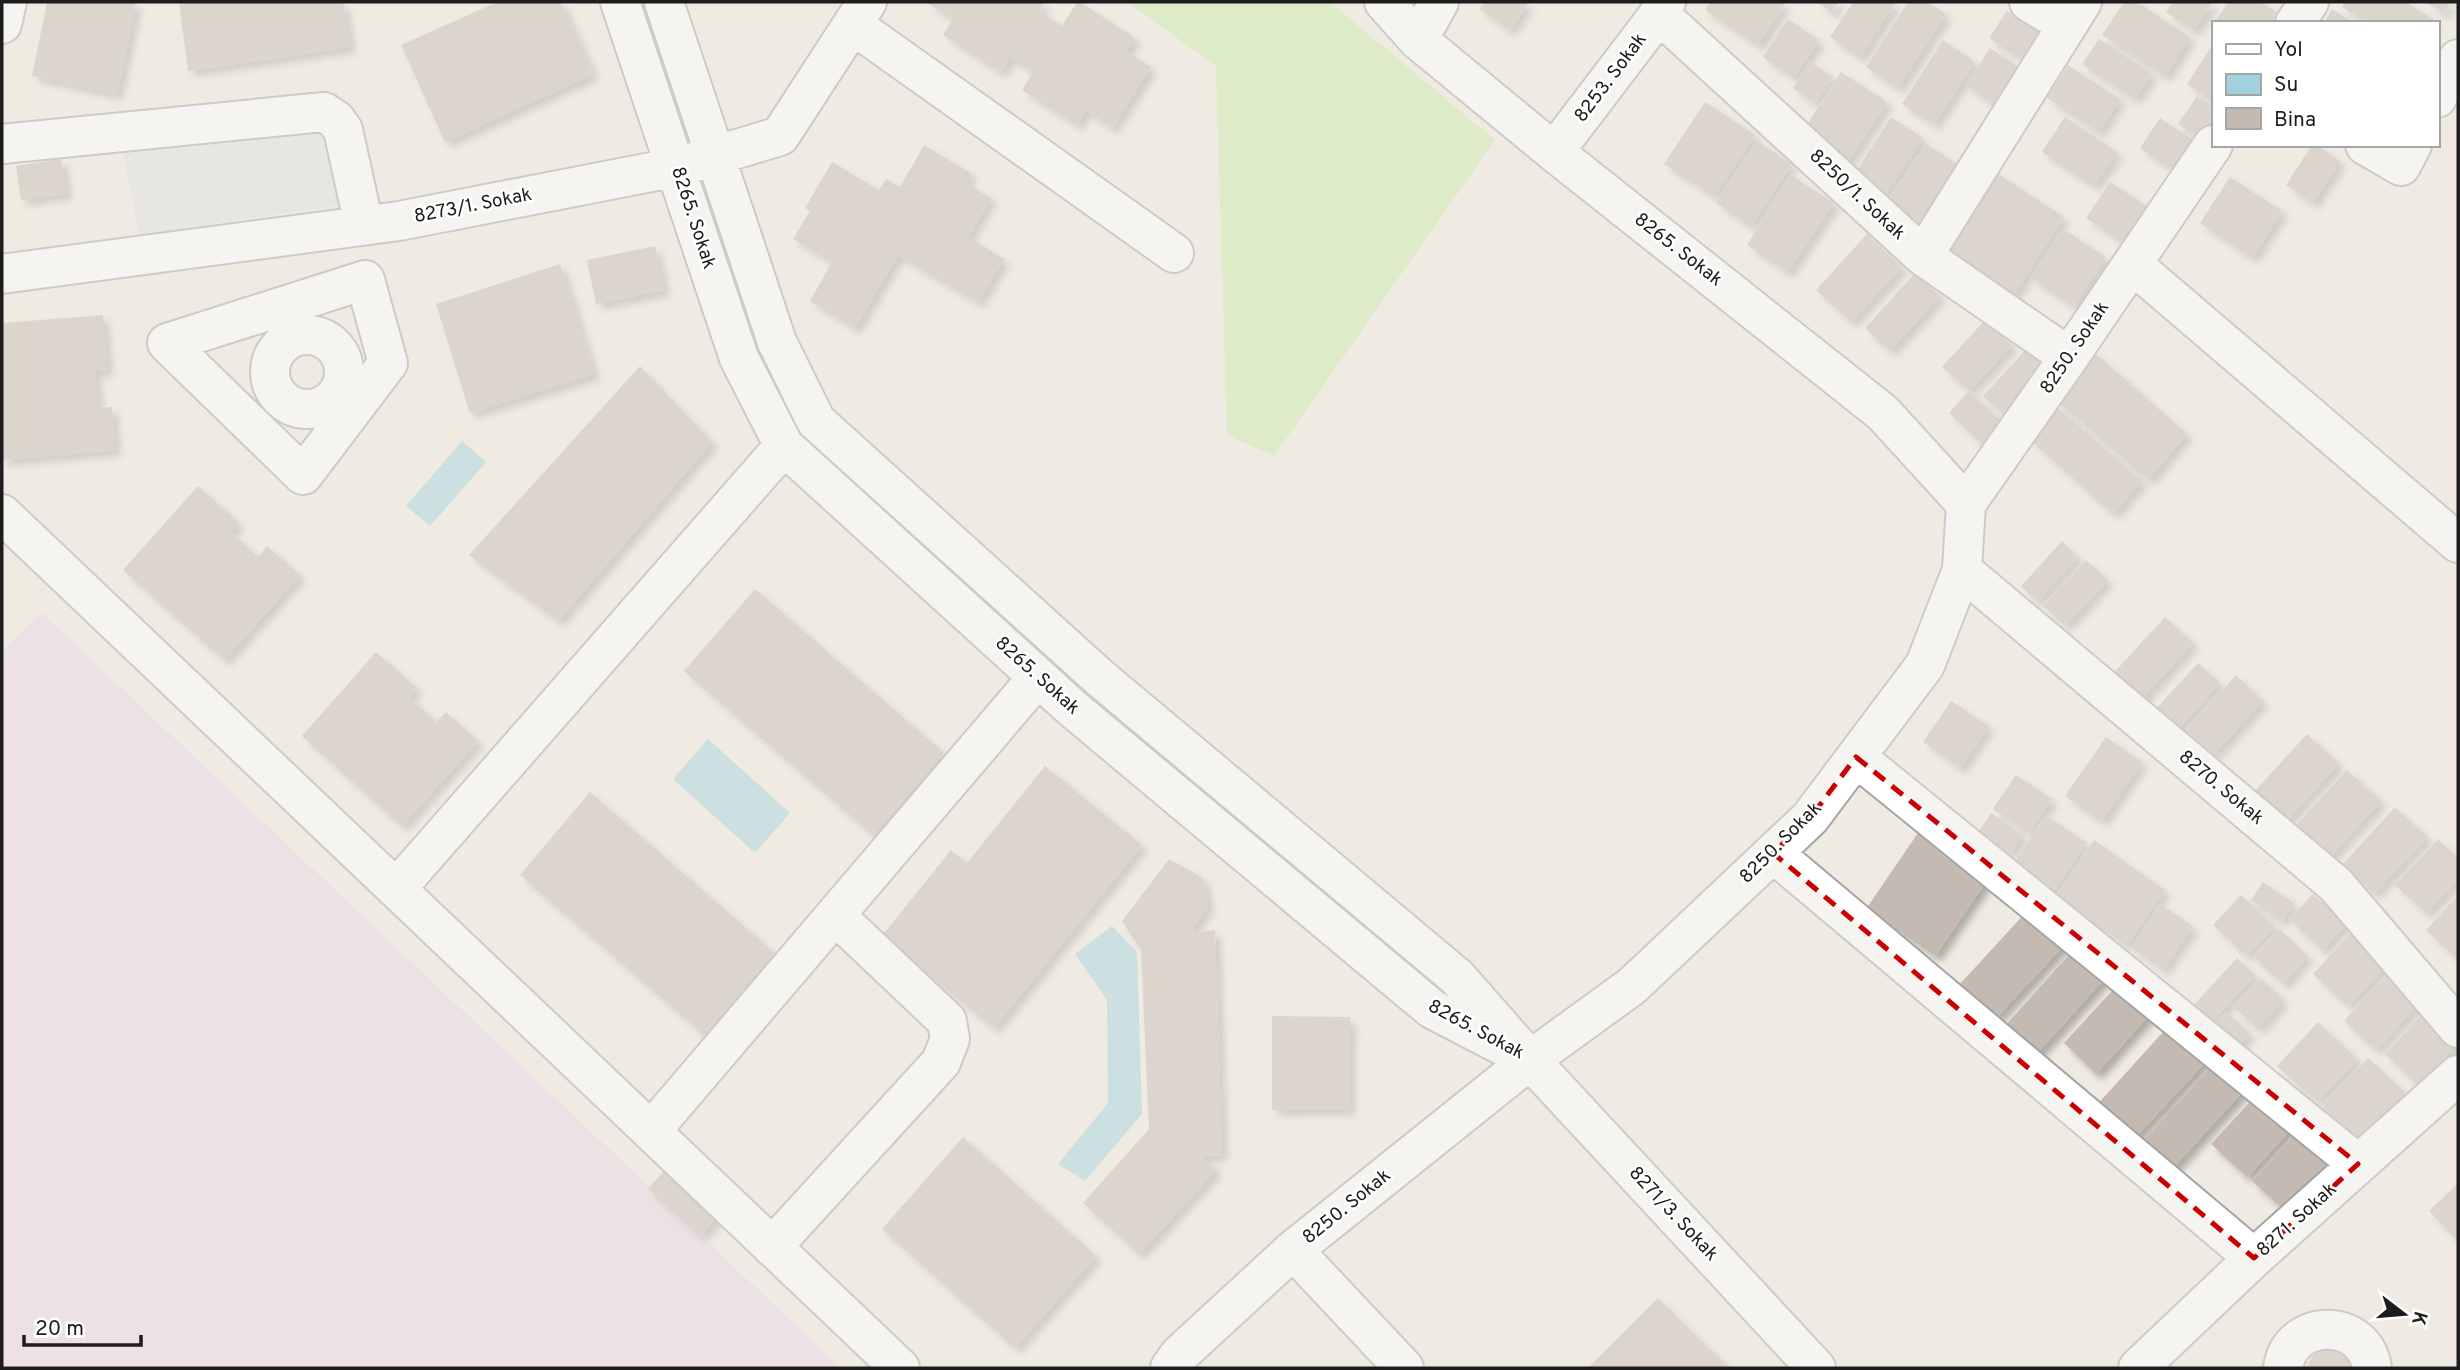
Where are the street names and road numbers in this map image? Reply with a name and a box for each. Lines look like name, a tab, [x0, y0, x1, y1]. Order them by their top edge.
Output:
street label: 8253. Sokak	[1569, 28, 1653, 128]
street label: 8250/1. Sokak	[1804, 144, 1910, 246]
street label: 8265. Sokak	[665, 164, 721, 272]
street label: 8273/1. Sokak	[412, 183, 534, 229]
street label: 8265. Sokak	[1629, 208, 1727, 292]
street label: 8250. Sokak	[2035, 297, 2115, 399]
street label: 8265. Sokak	[990, 632, 1084, 720]
street label: 8270. Sokak	[2173, 745, 2269, 831]
street label: 8250. Sokak	[1735, 797, 1827, 889]
street label: 8265. Sokak	[1424, 995, 1528, 1065]
street label: 8271/3. Sokak	[1623, 1162, 1723, 1266]
street label: 8250. Sokak	[1298, 1164, 1396, 1250]
street label: 8271. Sokak	[2252, 1178, 2342, 1262]

